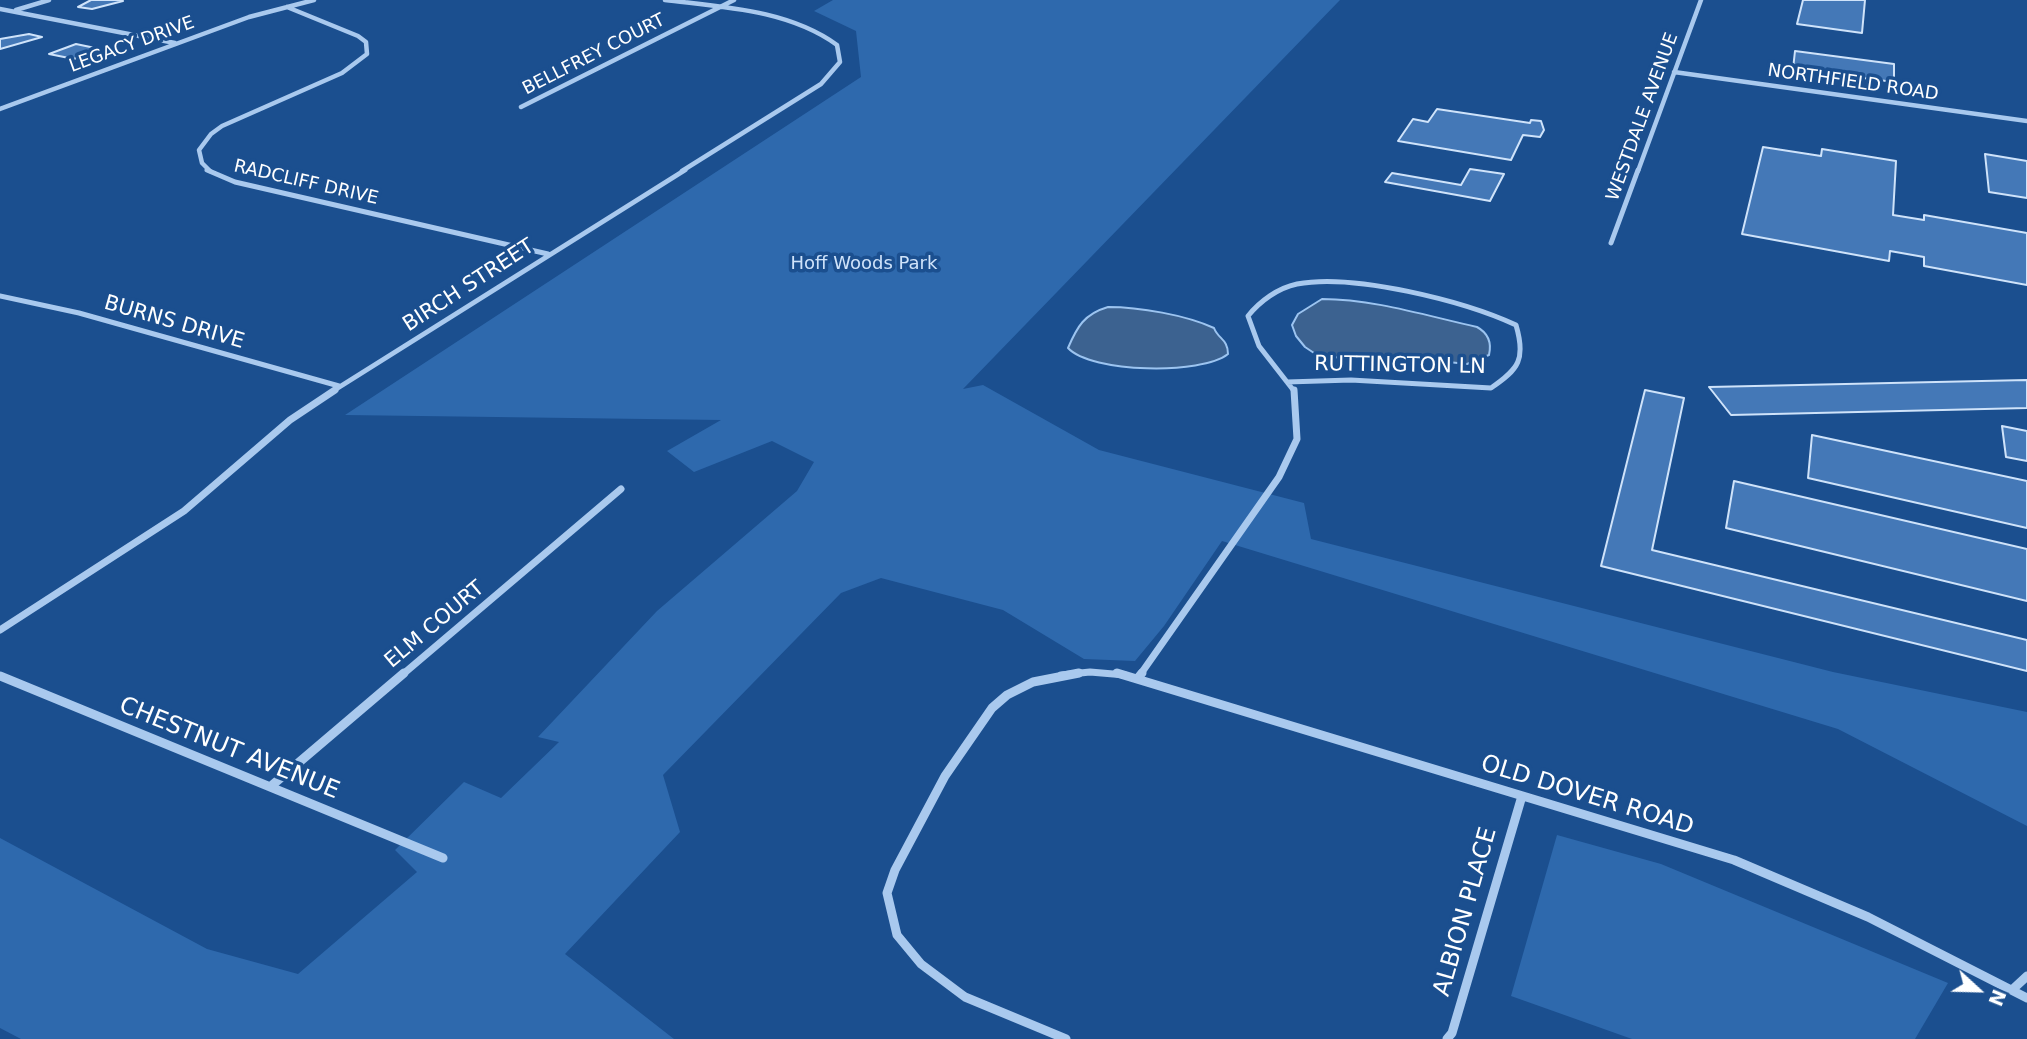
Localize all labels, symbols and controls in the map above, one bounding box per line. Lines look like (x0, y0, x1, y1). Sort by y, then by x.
street label: BELLFREY COURT (519, 10, 669, 100)
street label: LEGACY DRIVE (66, 12, 198, 78)
street label: WESTDALE AVENUE (1603, 30, 1683, 204)
street label: NORTHFIELD ROAD (1766, 60, 1940, 106)
street label: RADCLIFF DRIVE (232, 156, 380, 210)
street label: BIRCH STREET (399, 234, 539, 338)
park label: Hoff Woods Park (791, 253, 937, 275)
street label: BURNS DRIVE (101, 291, 247, 355)
street label: RUTTINGTON LN (1314, 352, 1486, 380)
street label: ELM COURT (380, 576, 490, 674)
street label: CHESTNUT AVENUE (115, 692, 343, 806)
street label: OLD DOVER ROAD (1477, 750, 1697, 842)
street label: ALBION PLACE (1428, 824, 1504, 1000)
north arrow (1943, 955, 2013, 1025)
text: N (1984, 986, 2011, 1009)

